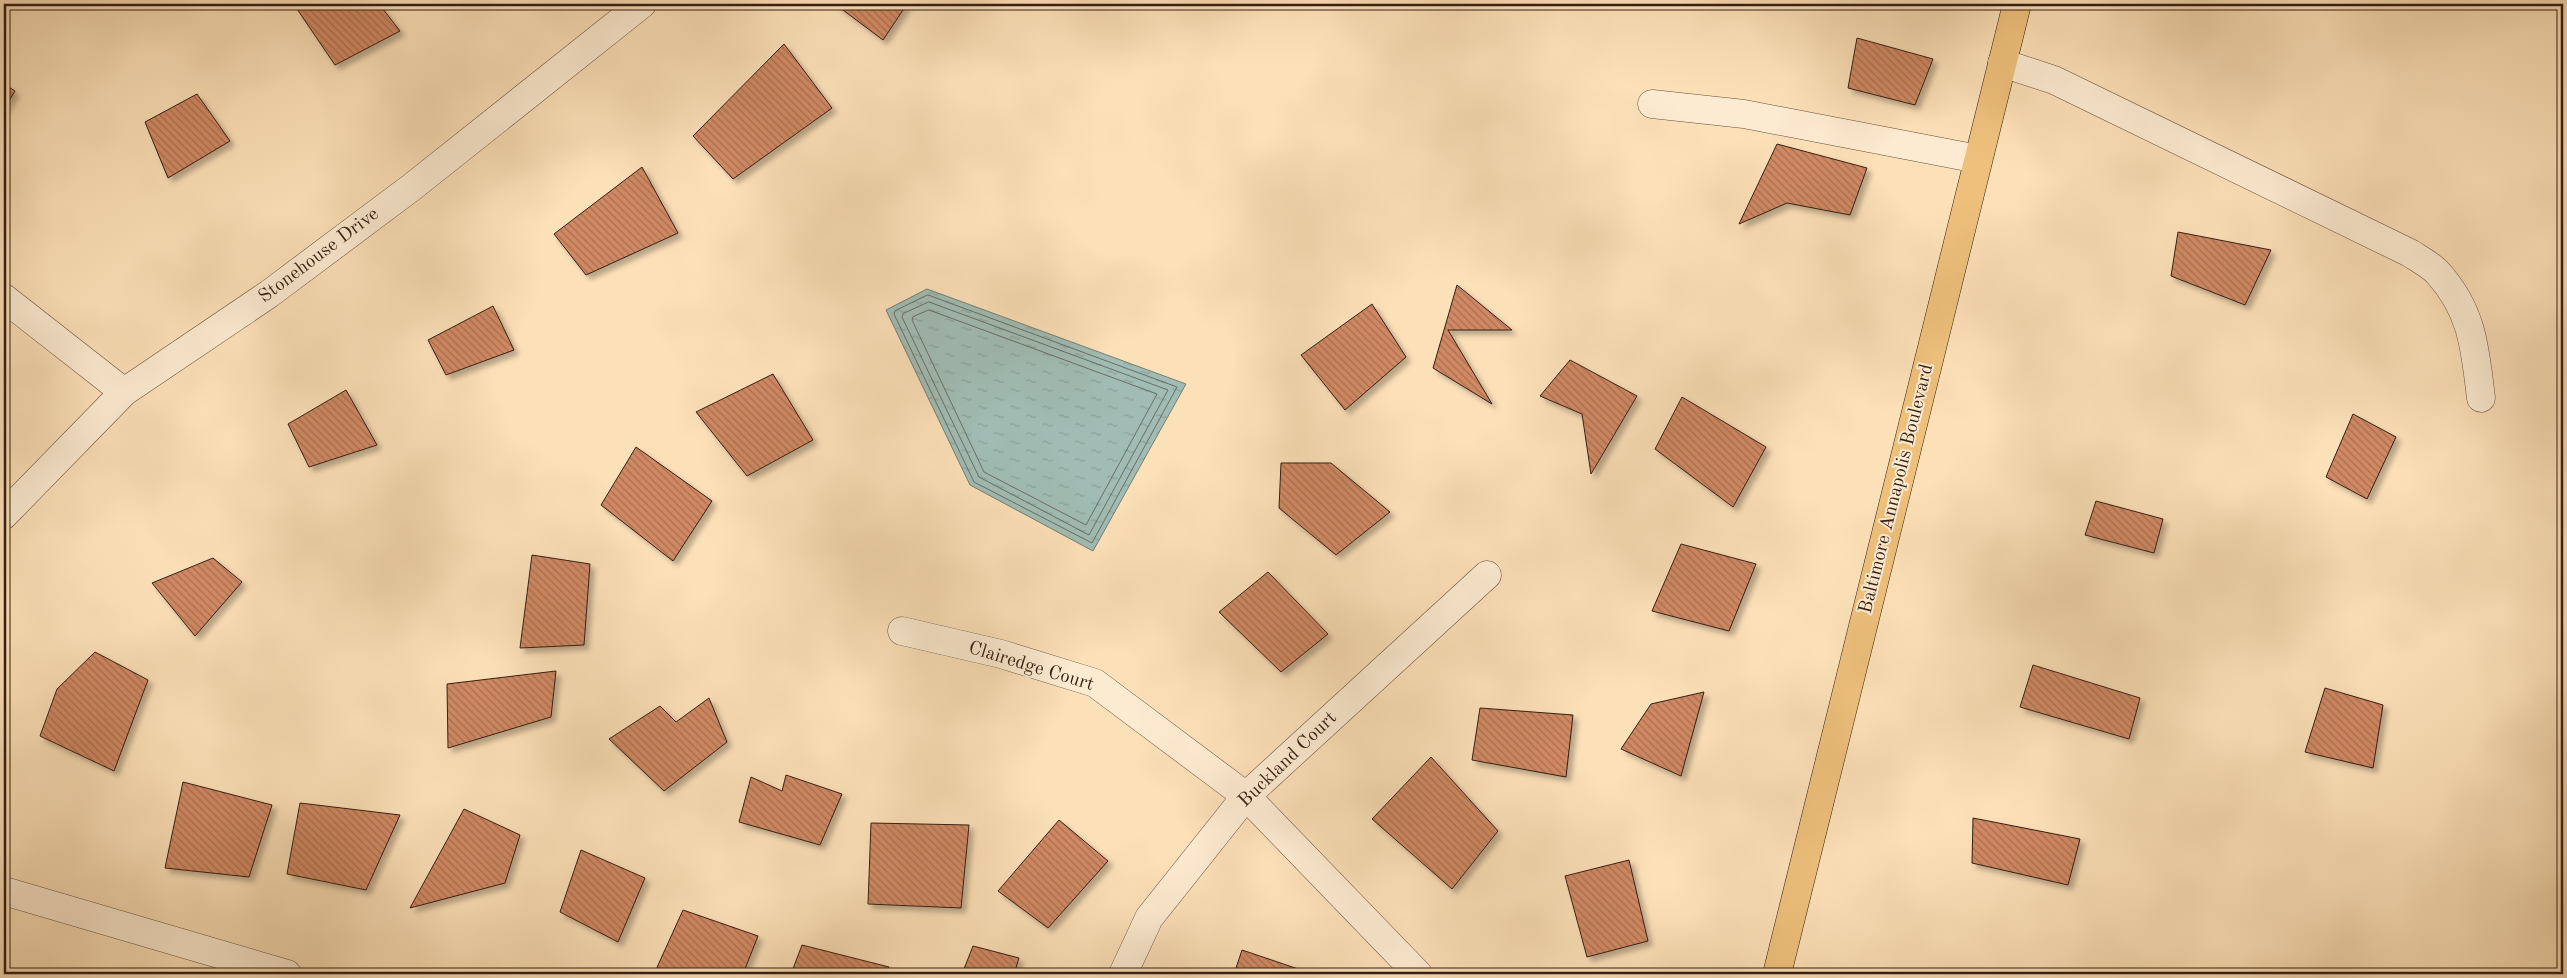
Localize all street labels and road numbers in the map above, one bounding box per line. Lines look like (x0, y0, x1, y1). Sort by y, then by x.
street label: Stonehouse Drive (255, 205, 383, 307)
street label: Baltimore Annapolis Boulevard (1857, 362, 1937, 616)
street label: Clairedge Court (966, 639, 1096, 695)
street label: Buckland Court (1235, 709, 1341, 811)

